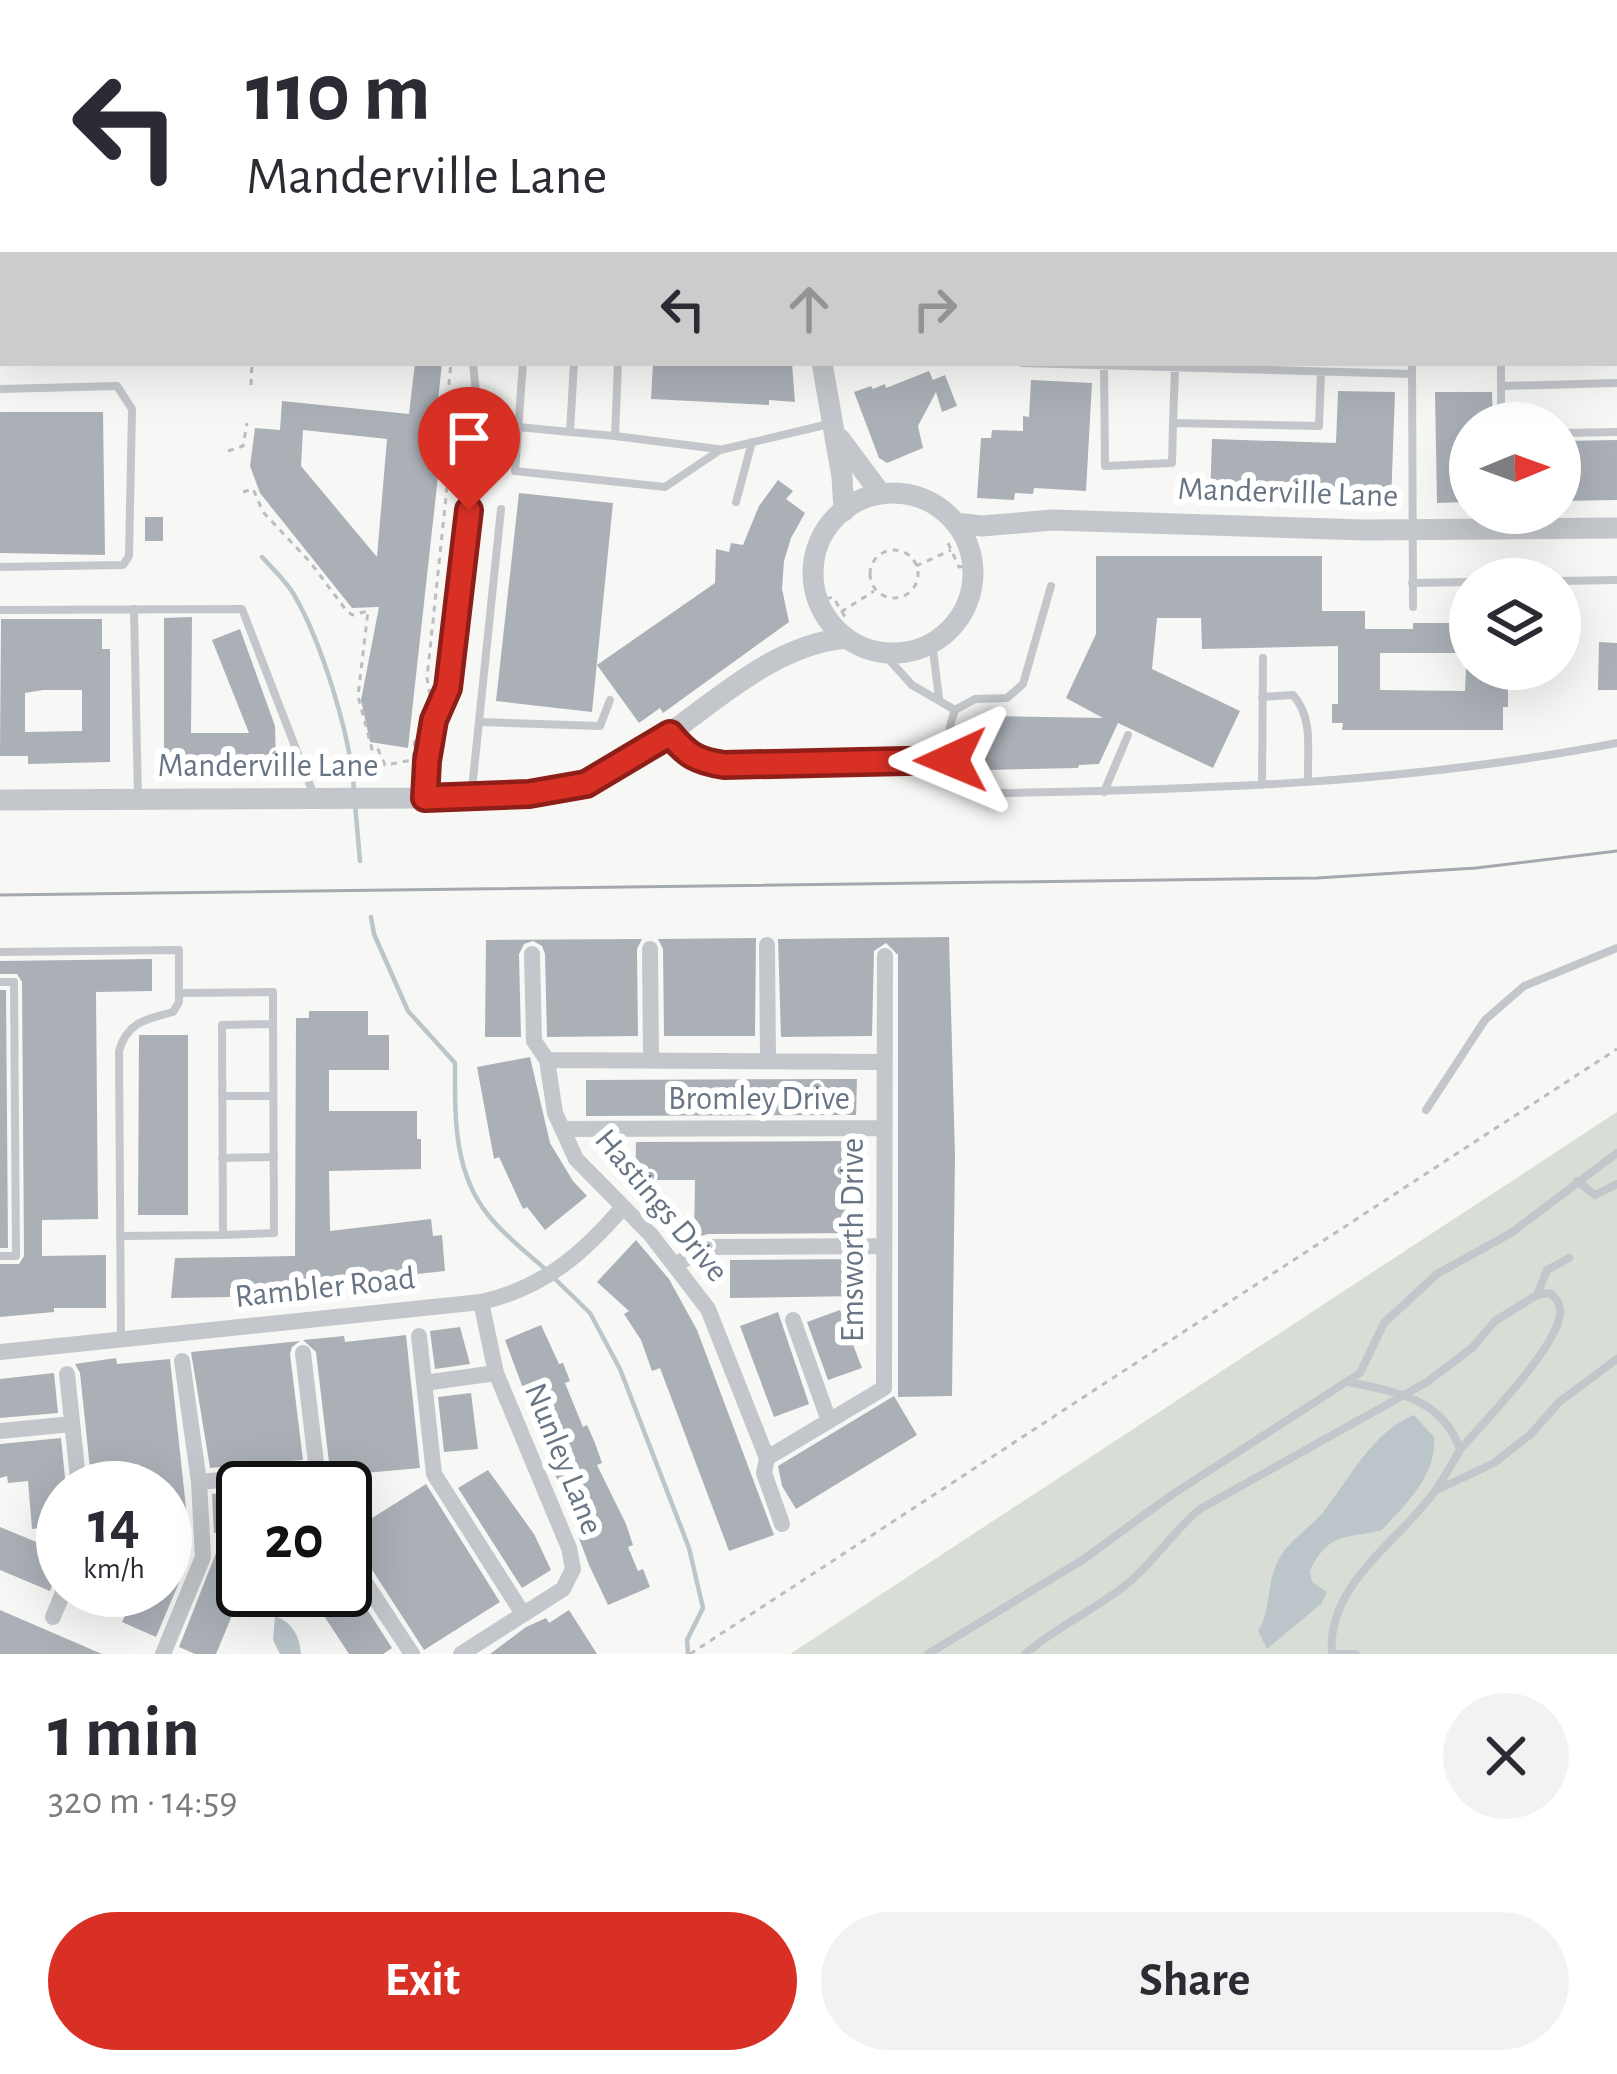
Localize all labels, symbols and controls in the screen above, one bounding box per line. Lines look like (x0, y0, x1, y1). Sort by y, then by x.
icon: left (48, 48, 204, 204)
text: 110 m (246, 52, 431, 136)
text: Manderville Lane (246, 150, 607, 204)
icon: left (650, 276, 716, 342)
icon: ahead (776, 276, 842, 342)
icon: right (902, 276, 968, 342)
pin (418, 387, 520, 510)
north arrow (1449, 402, 1581, 534)
map controls (1449, 402, 1581, 690)
icon: arrive (436, 405, 502, 471)
street label: Manderville Lane (1177, 473, 1399, 513)
button: layers (1449, 558, 1581, 690)
position arrow (888, 697, 1014, 823)
street label: Manderville Lane (158, 750, 378, 783)
street label: Bromley Drive (668, 1083, 850, 1116)
street label: Hastings Drive (588, 1124, 734, 1288)
street label: Emsworth Drive (837, 1138, 870, 1342)
street label: Rambler Road (233, 1262, 417, 1314)
street label: Nunley Lane (518, 1379, 608, 1539)
speed limit sign: 20 (216, 1461, 372, 1617)
text: 14 (88, 1494, 140, 1554)
text: km/h (83, 1554, 145, 1584)
button: close (1443, 1693, 1569, 1819)
text: 1 min (48, 1697, 200, 1769)
text: 320 m · 14:59 (48, 1782, 238, 1821)
button: Exit (48, 1912, 797, 2050)
button: Share (821, 1912, 1569, 2050)

